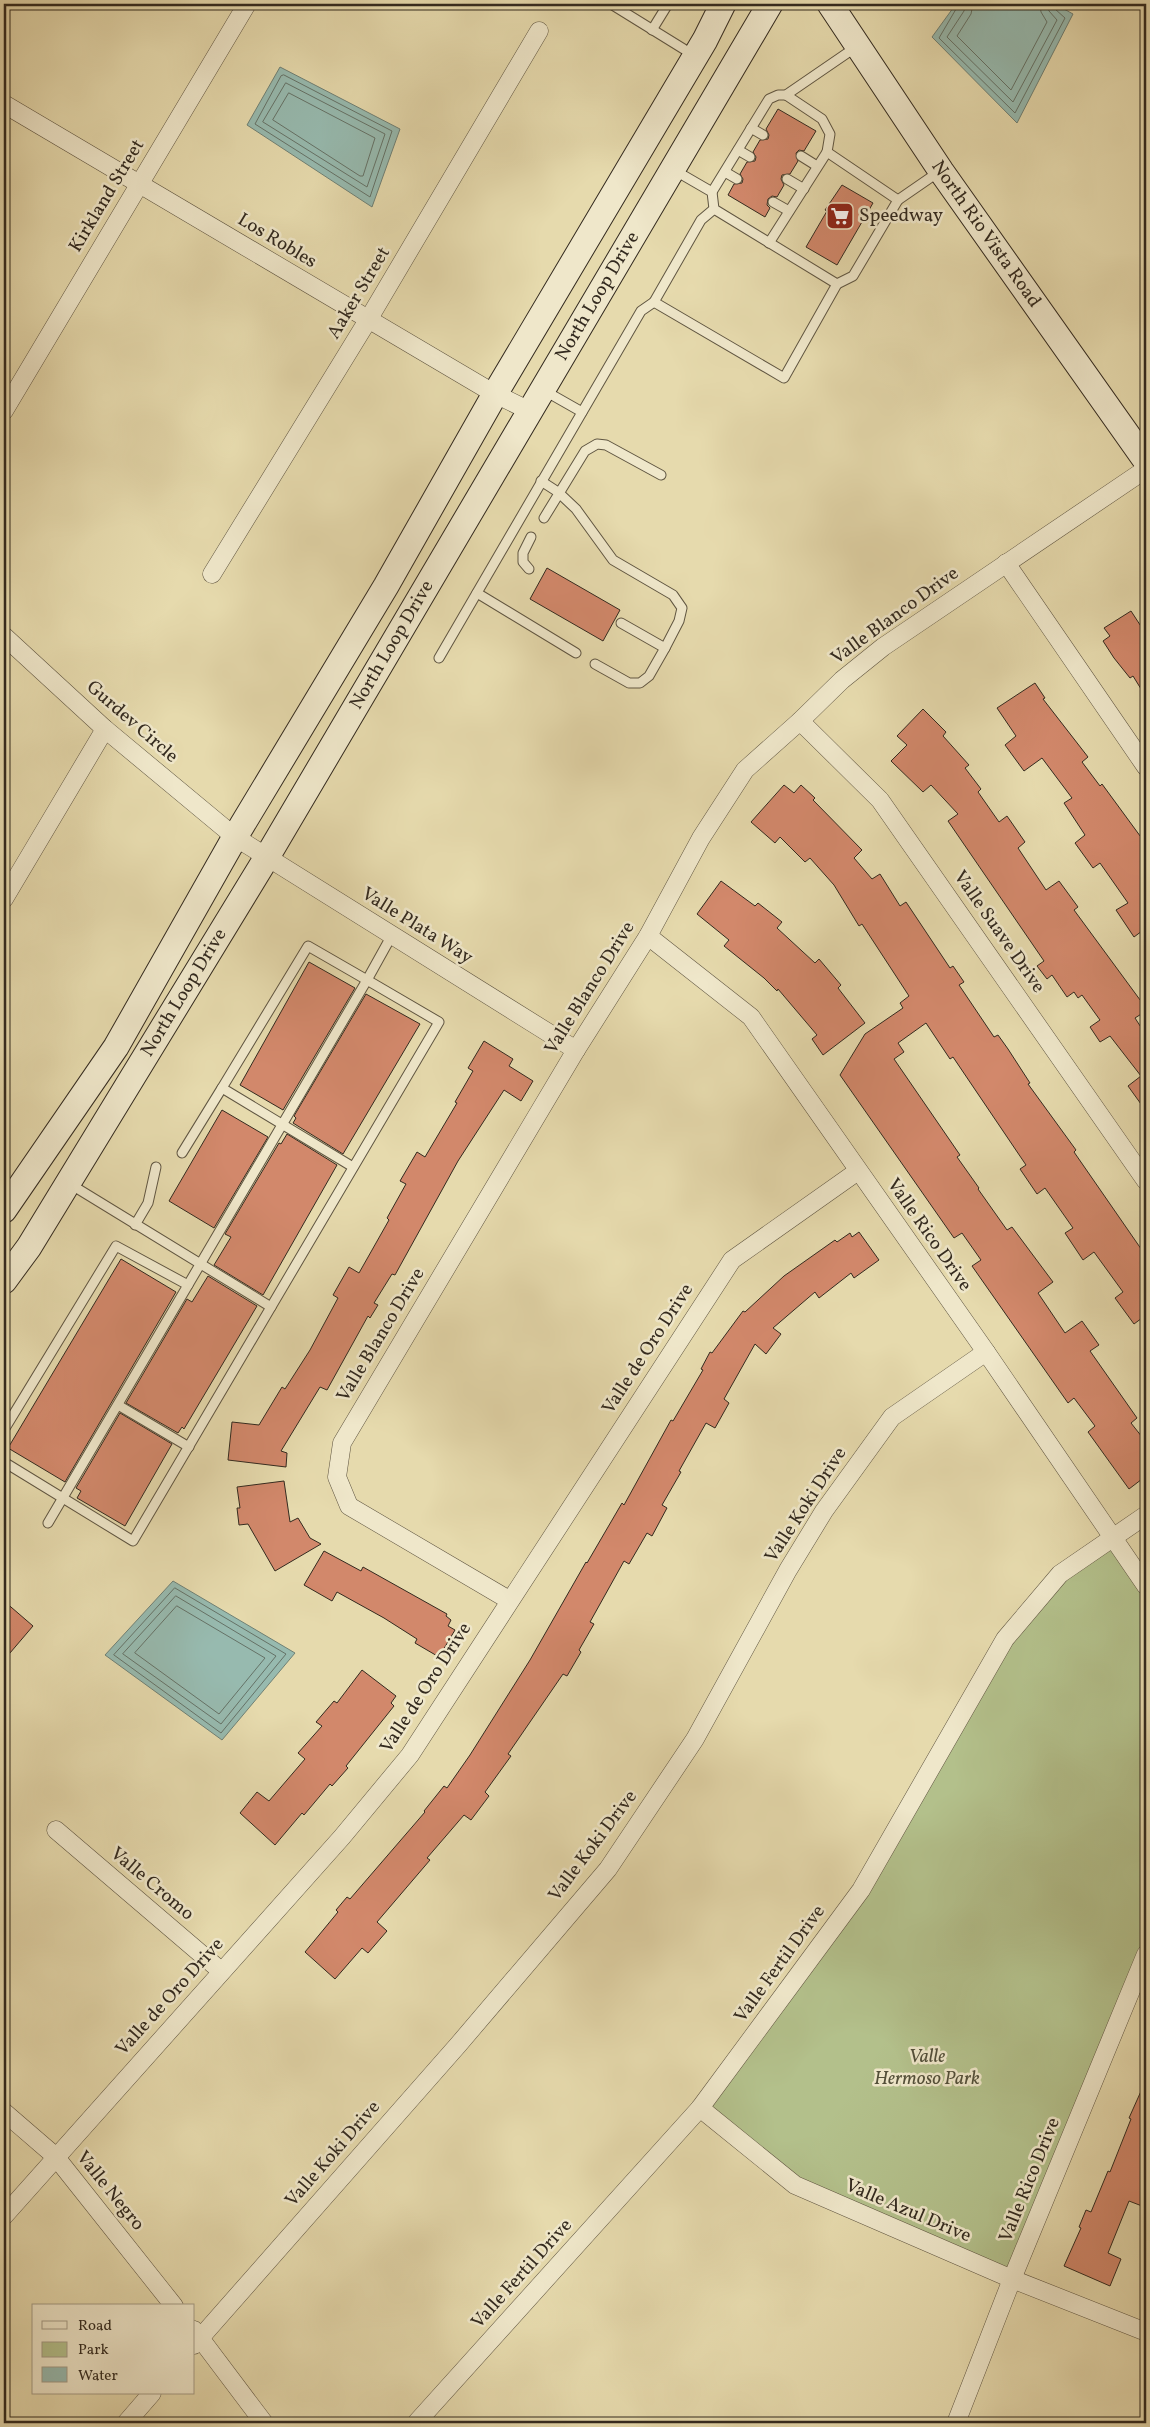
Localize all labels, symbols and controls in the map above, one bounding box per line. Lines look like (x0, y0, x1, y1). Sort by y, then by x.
street label: Kirkland Street (63, 134, 151, 257)
street label: North Rio Vista Road (925, 155, 1047, 313)
supermarket icon: Speedway (825, 201, 855, 231)
place label: Speedway (859, 203, 943, 229)
street label: Los Robles (232, 207, 322, 275)
street label: North Loop Drive (549, 227, 646, 366)
street label: Aaker Street (321, 242, 397, 344)
street label: Valle Blanco Drive (826, 561, 964, 671)
street label: North Loop Drive (344, 576, 440, 715)
street label: Gurdev Circle (80, 675, 184, 769)
street label: Valle Suave Drive (947, 866, 1051, 998)
street label: Valle Plata Way (356, 881, 478, 971)
street label: Valle Blanco Drive (539, 917, 641, 1059)
street label: North Loop Drive (135, 924, 233, 1062)
street label: Valle Rico Drive (880, 1173, 978, 1297)
street label: Valle Blanco Drive (331, 1263, 431, 1407)
street label: Valle de Oro Drive (596, 1279, 700, 1419)
street label: Valle Koki Drive (759, 1442, 853, 1568)
street label: Valle de Oro Drive (374, 1618, 478, 1758)
street label: Valle Koki Drive (543, 1785, 643, 1907)
street label: Valle Cromo (104, 1841, 200, 1927)
street label: Valle Fertil Drive (728, 1900, 832, 2028)
street label: Valle de Oro Drive (110, 1932, 230, 2062)
park label: Valle Hermoso Park (874, 2044, 980, 2092)
street label: Valle Koki Drive (279, 2095, 387, 2213)
street label: Valle Rico Drive (993, 2114, 1067, 2246)
street label: Valle Negro (70, 2146, 150, 2236)
street label: Valle Azul Drive (841, 2173, 975, 2249)
street label: Valle Fertil Drive (466, 2213, 578, 2335)
legend (32, 2304, 195, 2394)
text: Road (78, 2316, 112, 2337)
text: Park (78, 2340, 109, 2361)
text: Water (78, 2366, 118, 2387)

